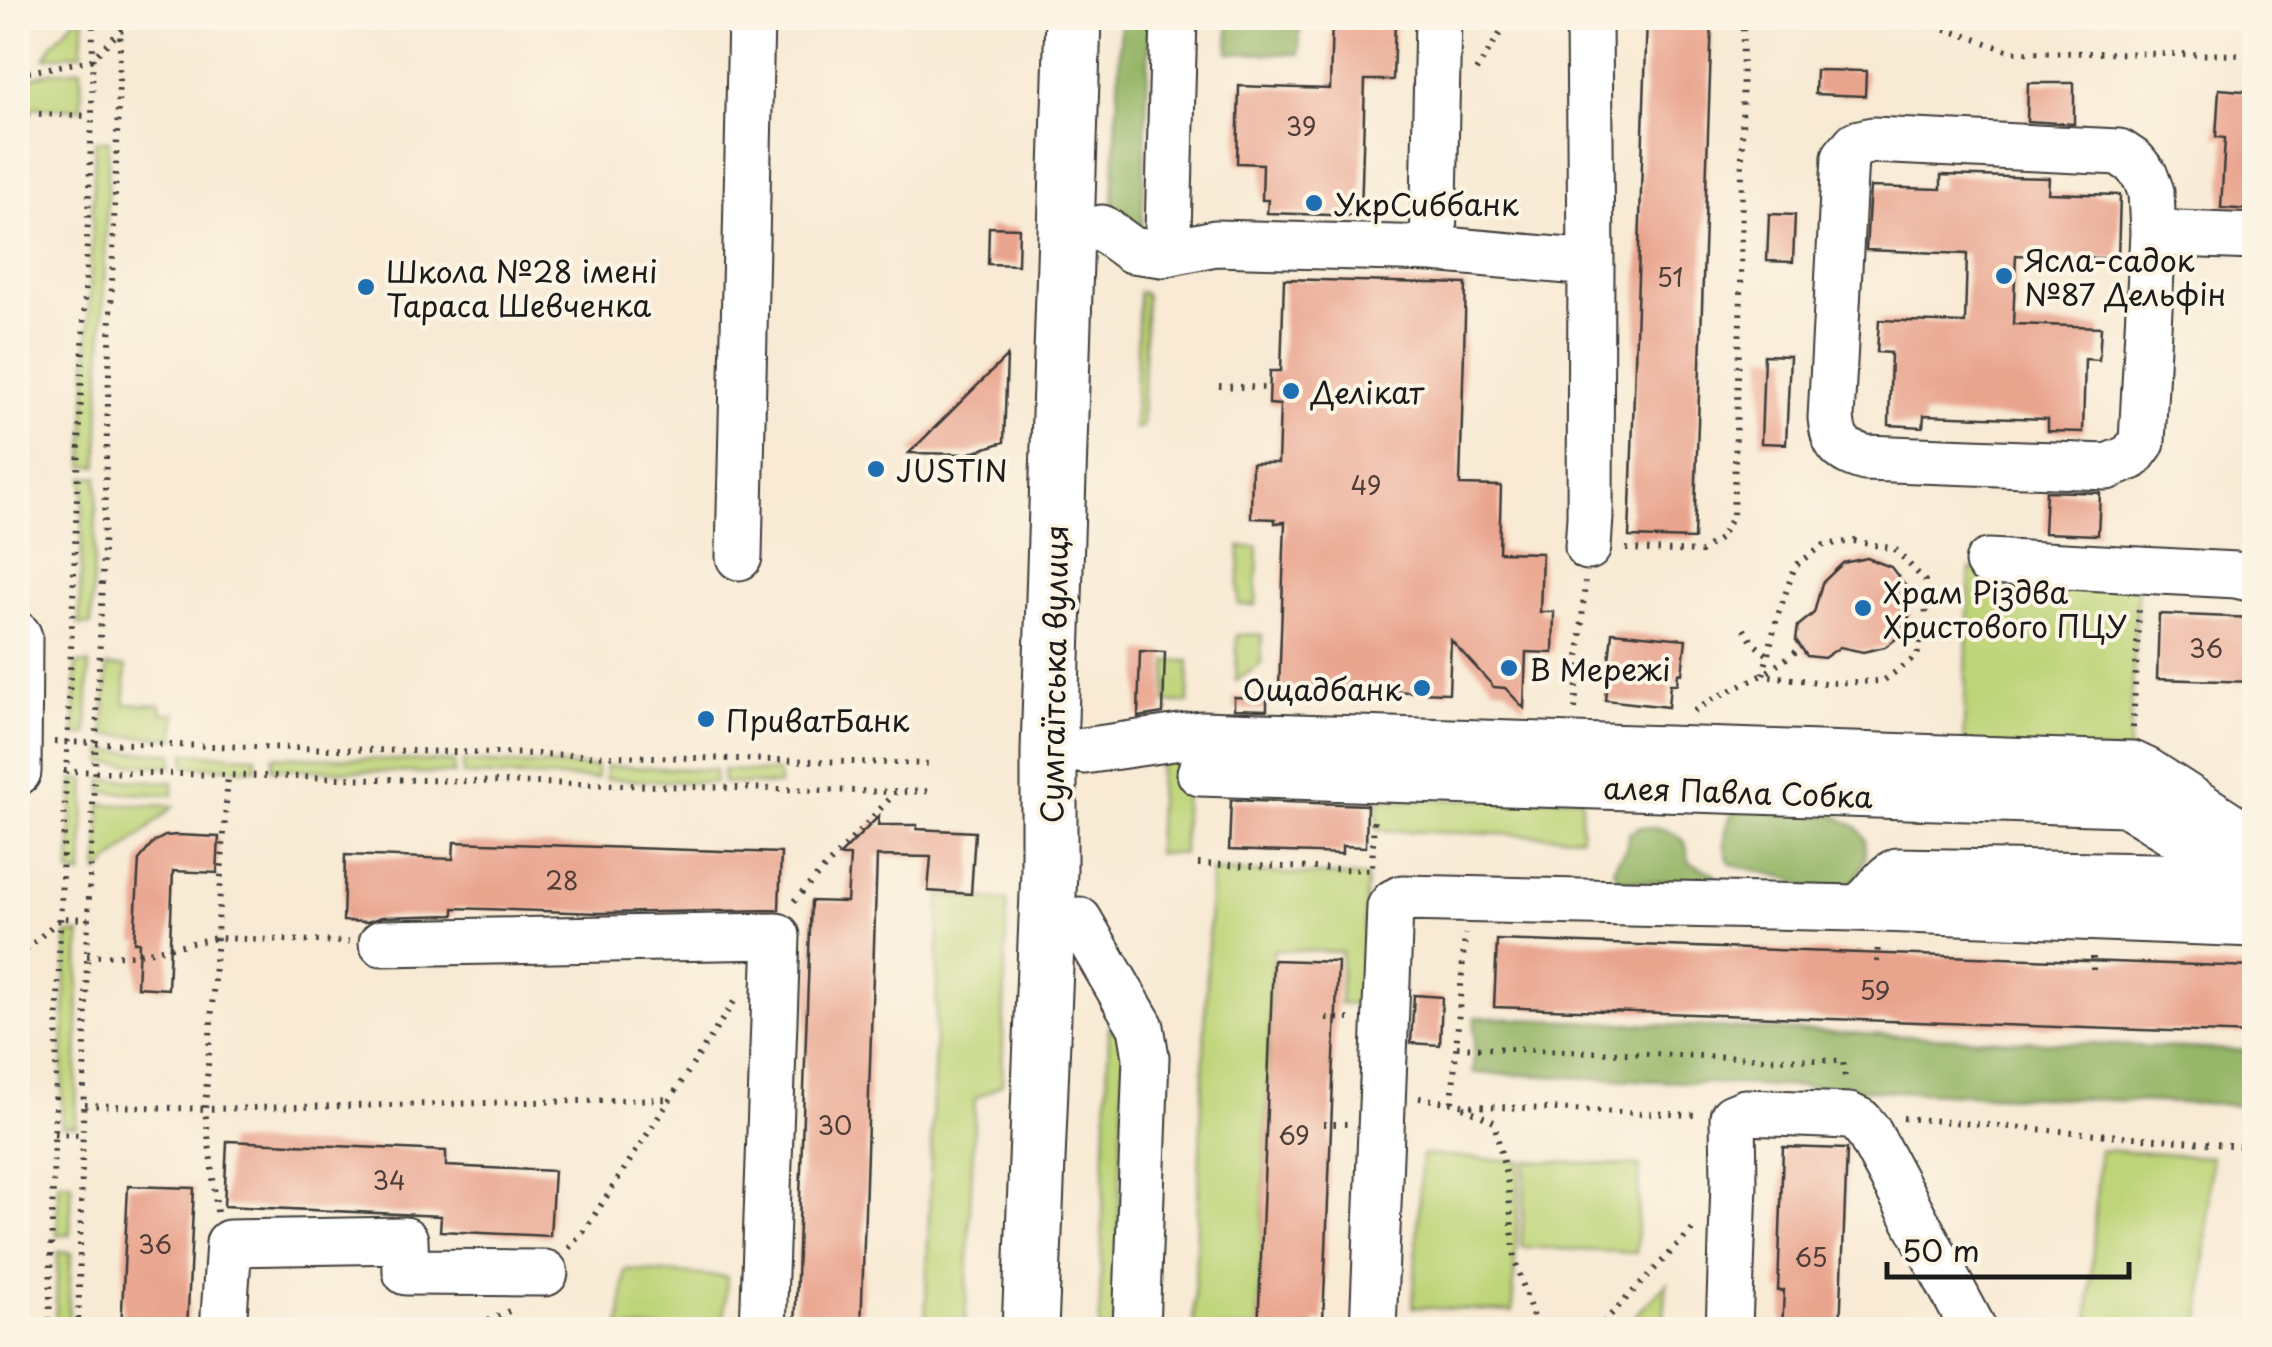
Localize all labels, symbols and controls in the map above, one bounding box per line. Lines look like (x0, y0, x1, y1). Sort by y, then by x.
house number: 39 (1286, 107, 1316, 145)
place label: УкрСиббанк (1334, 181, 1519, 226)
marker: УкрСиббанк (1303, 192, 1325, 214)
place label: Ясла-садок №87 Дельфін (2024, 237, 2226, 316)
place label: Школа №28 імені Тараса Шевченка (386, 248, 658, 327)
house number: 51 (1657, 258, 1683, 296)
marker: Ясла-садок №87 Дельфін (1993, 265, 2015, 287)
marker: Школа №28 імені Тараса Шевченка (355, 276, 377, 298)
place label: Делікат (1310, 369, 1425, 414)
marker: Делікат (1280, 380, 1302, 402)
place label: JUSTIN (896, 447, 1008, 492)
marker: JUSTIN (865, 458, 887, 480)
house number: 49 (1351, 466, 1381, 504)
street label: Сумгаїтська вулиця (1028, 524, 1078, 824)
place label: Храм Різдва Христового ПЦУ (1883, 569, 2127, 648)
marker: Храм Різдва Христового ПЦУ (1852, 597, 1874, 619)
house number: 36 (2189, 629, 2223, 667)
place label: В Мережі (1529, 646, 1671, 691)
marker: В Мережі (1498, 657, 1520, 679)
place label: Ощадбанк (1243, 666, 1402, 711)
marker: Ощадбанк (1411, 677, 1433, 699)
place label: ПриватБанк (726, 697, 910, 742)
marker: ПриватБанк (695, 708, 717, 730)
street label: алея Павла Собка (1602, 764, 1874, 818)
house number: 28 (545, 861, 579, 899)
house number: 59 (1859, 971, 1891, 1009)
house number: 30 (818, 1106, 852, 1144)
house number: 69 (1278, 1116, 1310, 1154)
house number: 34 (372, 1161, 406, 1199)
scale bar (1887, 1217, 2130, 1279)
house number: 36 (138, 1225, 172, 1263)
text: 50 m (1902, 1227, 1980, 1272)
house number: 65 (1794, 1238, 1828, 1276)

